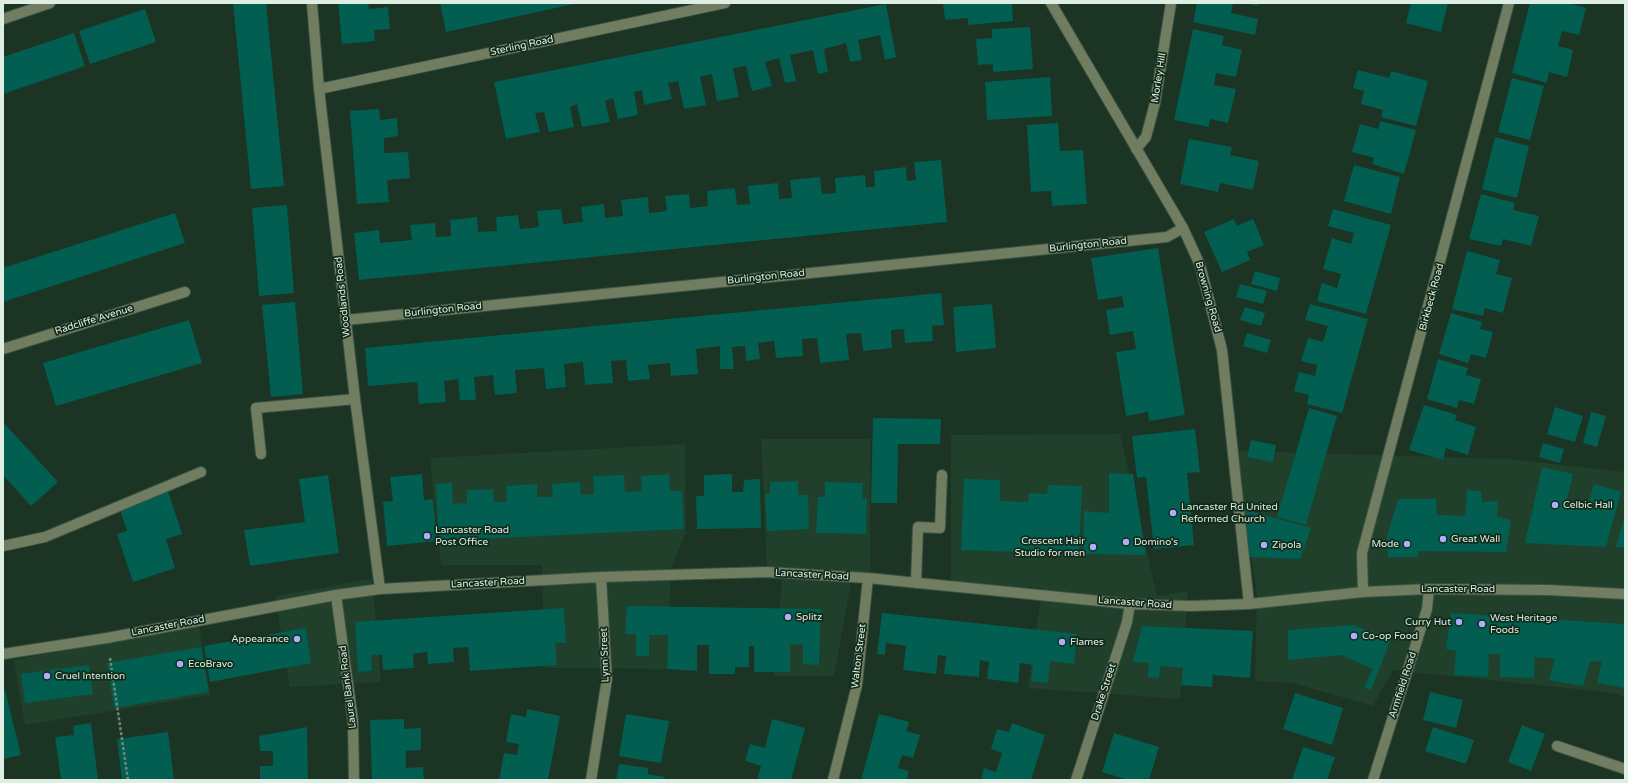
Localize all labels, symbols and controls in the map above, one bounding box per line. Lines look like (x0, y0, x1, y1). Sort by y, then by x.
street label: Sterling Road (489, 33, 555, 59)
street label: Morley Hill (1149, 52, 1169, 104)
street label: Burlington Road (1049, 235, 1127, 255)
street label: Woodlands Road (333, 256, 353, 338)
street label: Browning Road (1192, 260, 1224, 334)
street label: Birkbeck Road (1417, 262, 1447, 332)
street label: Burlington Road (727, 267, 805, 287)
street label: Burlington Road (404, 300, 482, 320)
street label: Radcliffe Avenue (54, 302, 134, 338)
place label: Celbic Hall (1563, 499, 1613, 511)
marker: Celbic Hall (1550, 500, 1560, 510)
place label: Lancaster Rd United Reformed Church (1181, 501, 1278, 524)
marker: Lancaster Rd United Reformed Church (1168, 508, 1178, 518)
place label: Lancaster Road Post Office (435, 524, 509, 548)
marker: Lancaster Road Post Office (422, 531, 432, 541)
place label: Great Wall (1451, 533, 1500, 545)
marker: Great Wall (1438, 534, 1448, 544)
place label: Crescent Hair Studio for men (1015, 535, 1085, 558)
place label: Domino's (1134, 536, 1178, 548)
marker: Domino's (1121, 537, 1131, 547)
place label: Mode (1371, 538, 1399, 550)
place label: Zipola (1272, 539, 1301, 551)
marker: Mode (1402, 539, 1412, 549)
marker: Zipola (1259, 540, 1269, 550)
marker: Crescent Hair Studio for men (1088, 542, 1098, 552)
street label: Lancaster Road (775, 567, 849, 583)
street label: Lancaster Road (451, 575, 525, 591)
street label: Lancaster Road (1421, 583, 1495, 595)
street label: Lancaster Road (1098, 594, 1172, 612)
place label: Splitz (796, 611, 822, 623)
marker: Splitz (783, 612, 793, 622)
place label: West Heritage Foods (1490, 612, 1557, 636)
street label: Lancaster Road (130, 613, 206, 639)
place label: Curry Hut (1405, 616, 1451, 628)
marker: Curry Hut (1454, 617, 1464, 627)
marker: West Heritage Foods (1477, 619, 1487, 629)
street label: Walton Street (849, 623, 869, 689)
street label: Lynn Street (598, 628, 612, 682)
place label: Co-op Food (1362, 630, 1418, 642)
marker: Co-op Food (1349, 631, 1359, 641)
place label: Appearance (231, 633, 289, 645)
marker: Appearance (292, 634, 302, 644)
place label: Flames (1070, 636, 1104, 648)
marker: Flames (1057, 637, 1067, 647)
street label: Laurel Bank Road (337, 645, 359, 729)
street label: Armfield Road (1387, 650, 1419, 720)
place label: EcoBravo (188, 658, 233, 670)
marker: EcoBravo (175, 659, 185, 669)
street label: Drake Street (1089, 662, 1119, 722)
place label: Cruel Intention (55, 670, 125, 682)
marker: Cruel Intention (42, 671, 52, 681)

